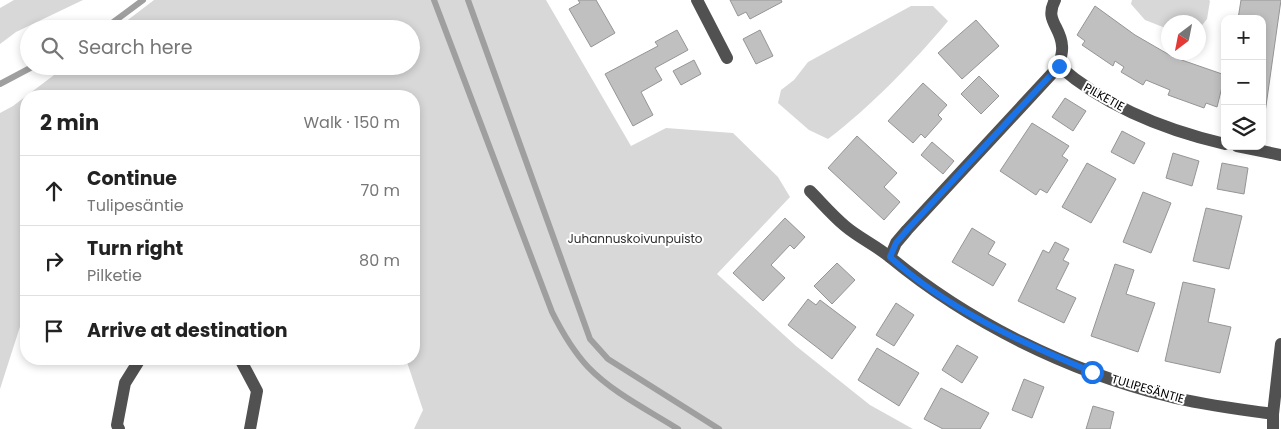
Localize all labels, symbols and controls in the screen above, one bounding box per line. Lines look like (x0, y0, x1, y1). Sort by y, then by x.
north arrow (1161, 15, 1206, 60)
map controls (1221, 15, 1266, 150)
button: + (1221, 15, 1266, 60)
search box (20, 20, 420, 75)
icon: search (38, 34, 66, 62)
text: Search here (78, 34, 192, 61)
route end (1048, 55, 1071, 78)
button: − (1221, 60, 1266, 105)
street label: PILKETIE (1081, 78, 1128, 115)
button: layers (1221, 105, 1266, 150)
text: 2 min (40, 108, 99, 137)
text: Walk · 150 m (303, 111, 400, 134)
text: Continue (87, 165, 177, 192)
icon: ahead (40, 177, 68, 205)
text: 70 m (360, 179, 400, 202)
text: Tulipesäntie (87, 194, 184, 217)
park label: Juhannuskoivunpuisto (567, 230, 703, 247)
text: Turn right (87, 235, 183, 262)
icon: right (40, 247, 68, 275)
text: 80 m (359, 249, 400, 272)
text: Pilketie (87, 264, 142, 287)
icon: arrive (40, 317, 68, 345)
text: Arrive at destination (87, 317, 288, 344)
route start (1081, 361, 1104, 384)
street label: TULIPESÄNTIE (1110, 370, 1187, 407)

